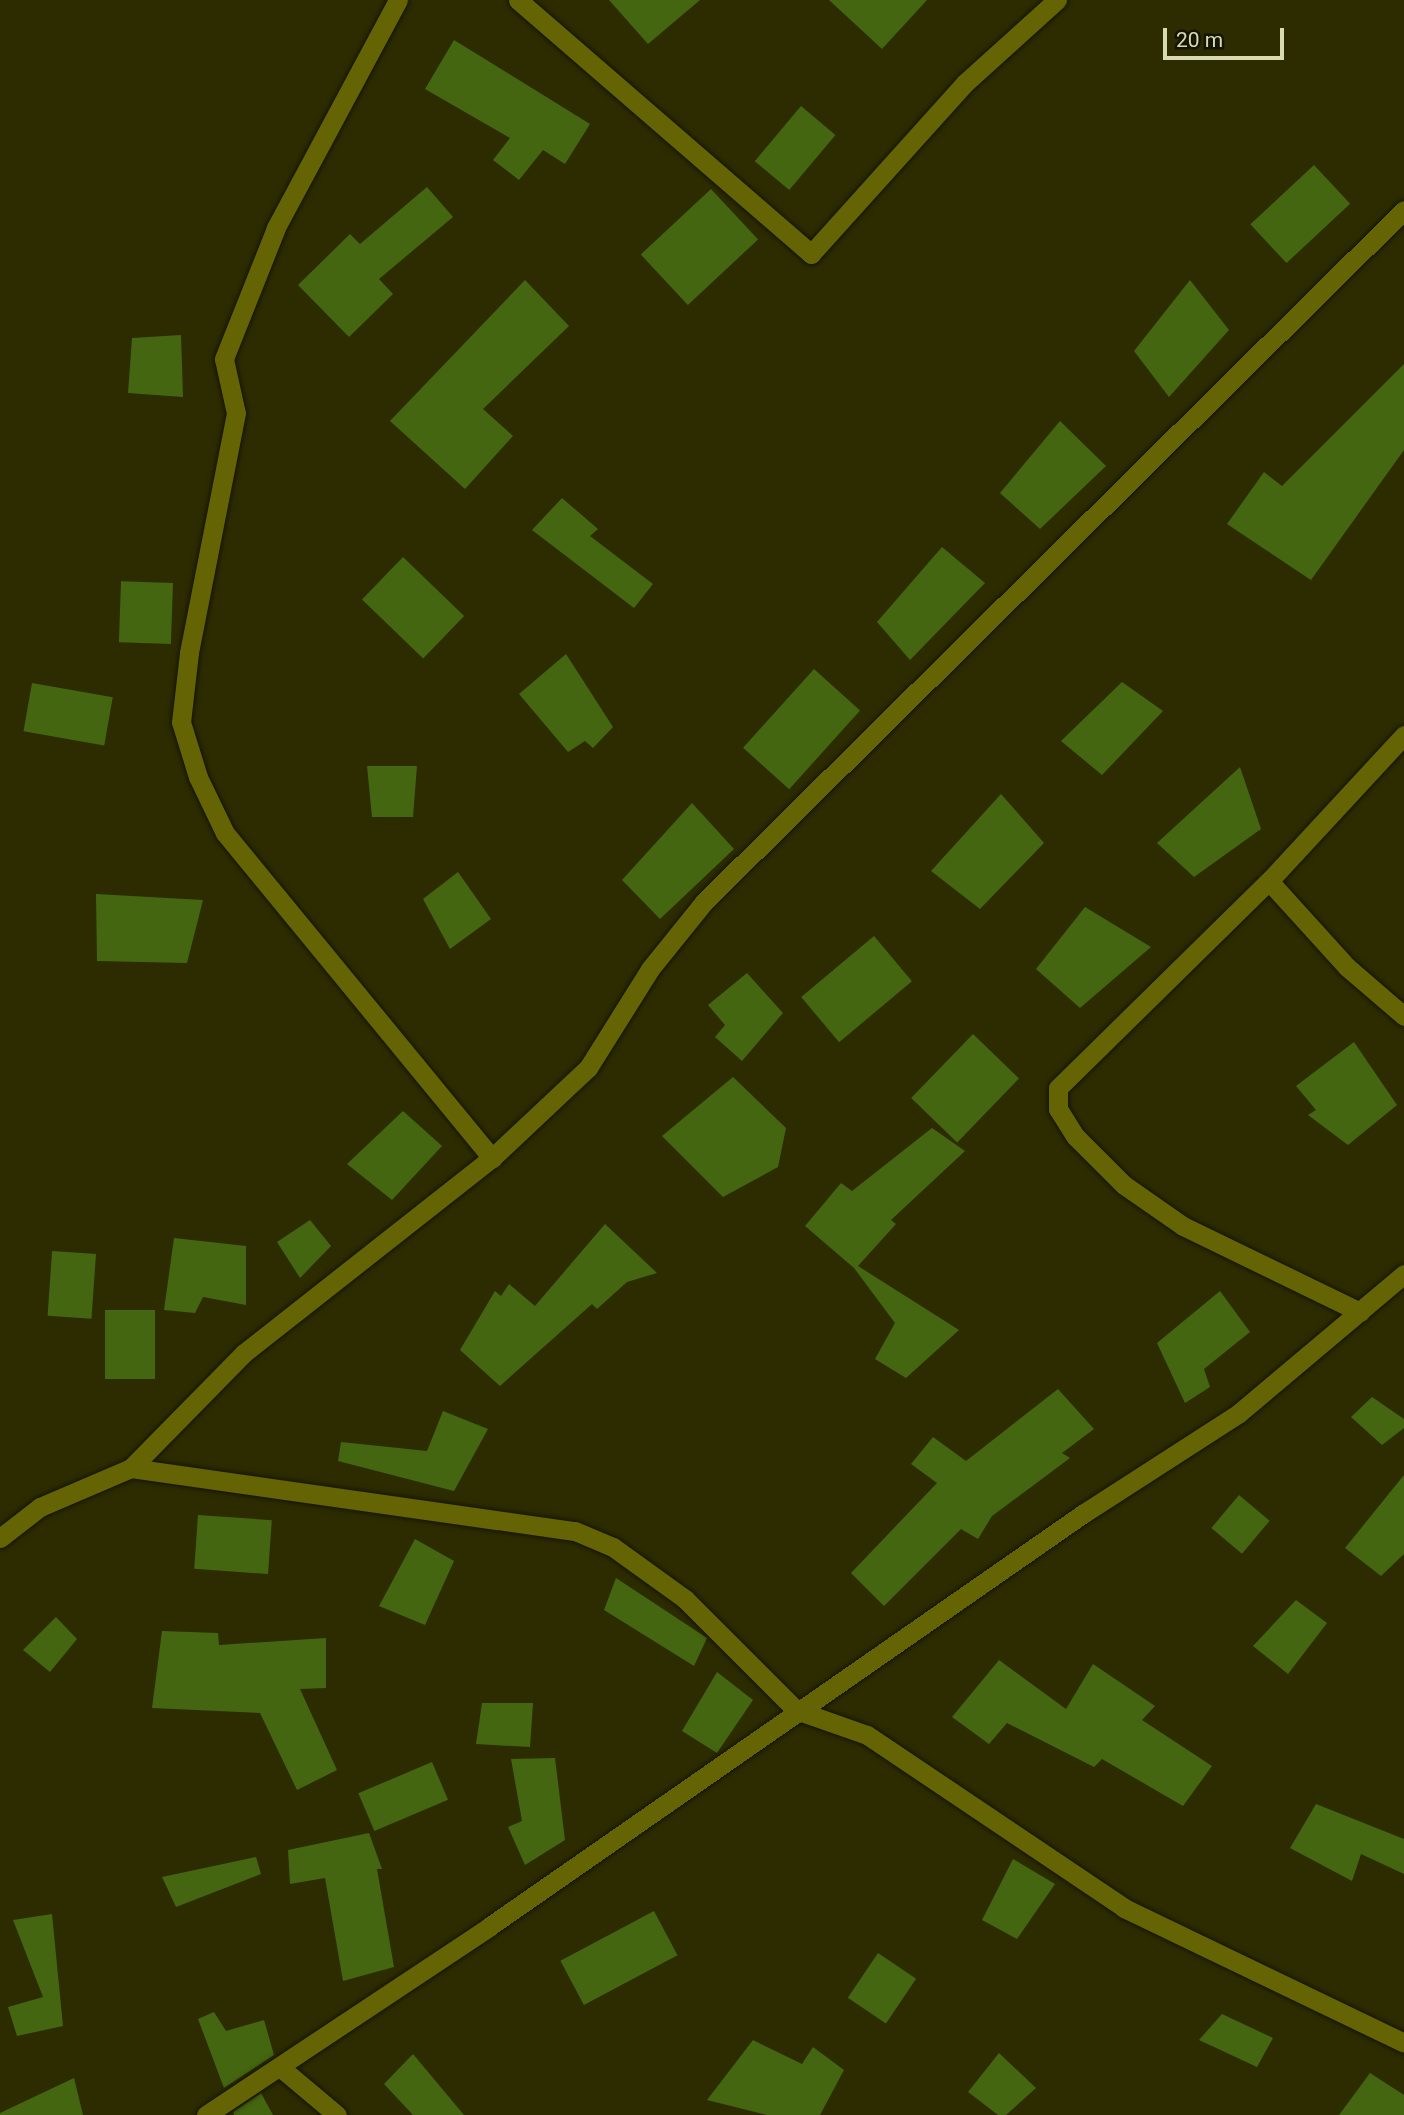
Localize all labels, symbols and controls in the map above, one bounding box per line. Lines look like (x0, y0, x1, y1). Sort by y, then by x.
scale bar (1166, 14, 1287, 58)
text: 20 m (1176, 28, 1223, 52)

